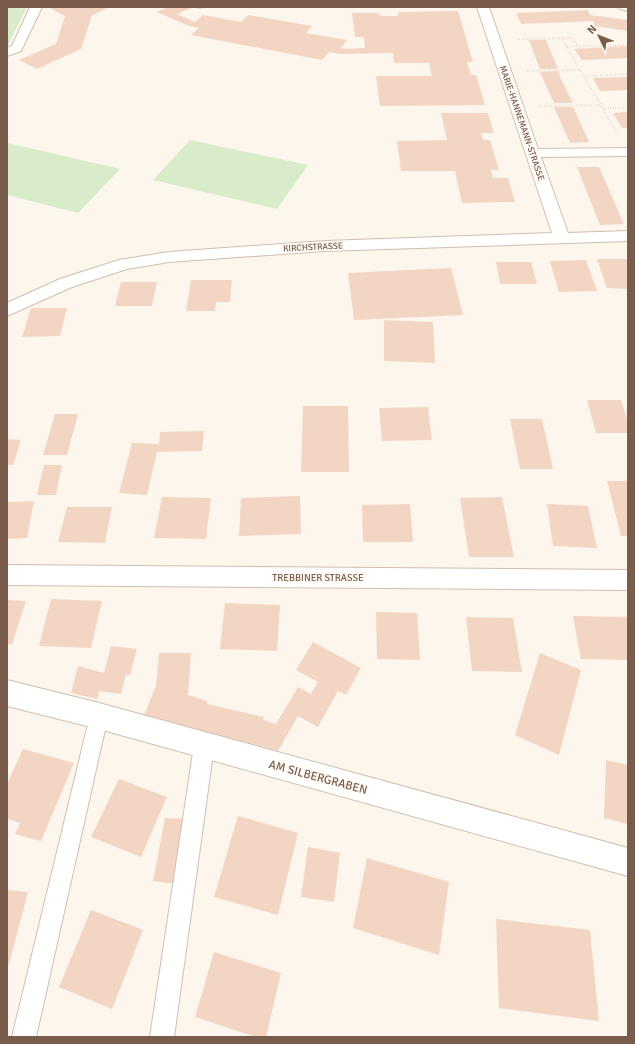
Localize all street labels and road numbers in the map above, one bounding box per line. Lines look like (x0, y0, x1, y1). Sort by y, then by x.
street label: MARIE-HANNEMANN-STRASSE (497, 64, 546, 182)
street label: KIRCHSTRASSE (283, 240, 343, 255)
street label: TREBBINER STRASSE (272, 572, 364, 584)
street label: AM SILBERGRABEN (267, 757, 369, 798)

